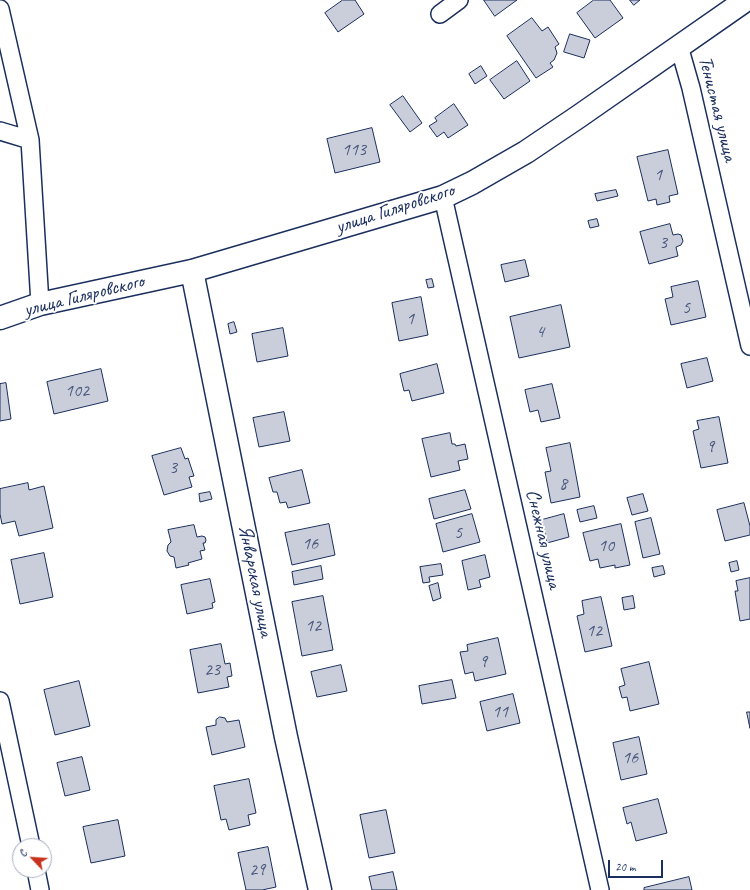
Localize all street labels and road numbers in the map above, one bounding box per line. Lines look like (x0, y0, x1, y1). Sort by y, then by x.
street label: Тенистая улица (692, 54, 742, 164)
street label: улица Гиляровского (333, 179, 457, 239)
street label: улица Гиляровского (21, 269, 147, 323)
street label: Снежная улица (520, 487, 566, 591)
street label: Январская улица (232, 523, 278, 639)

